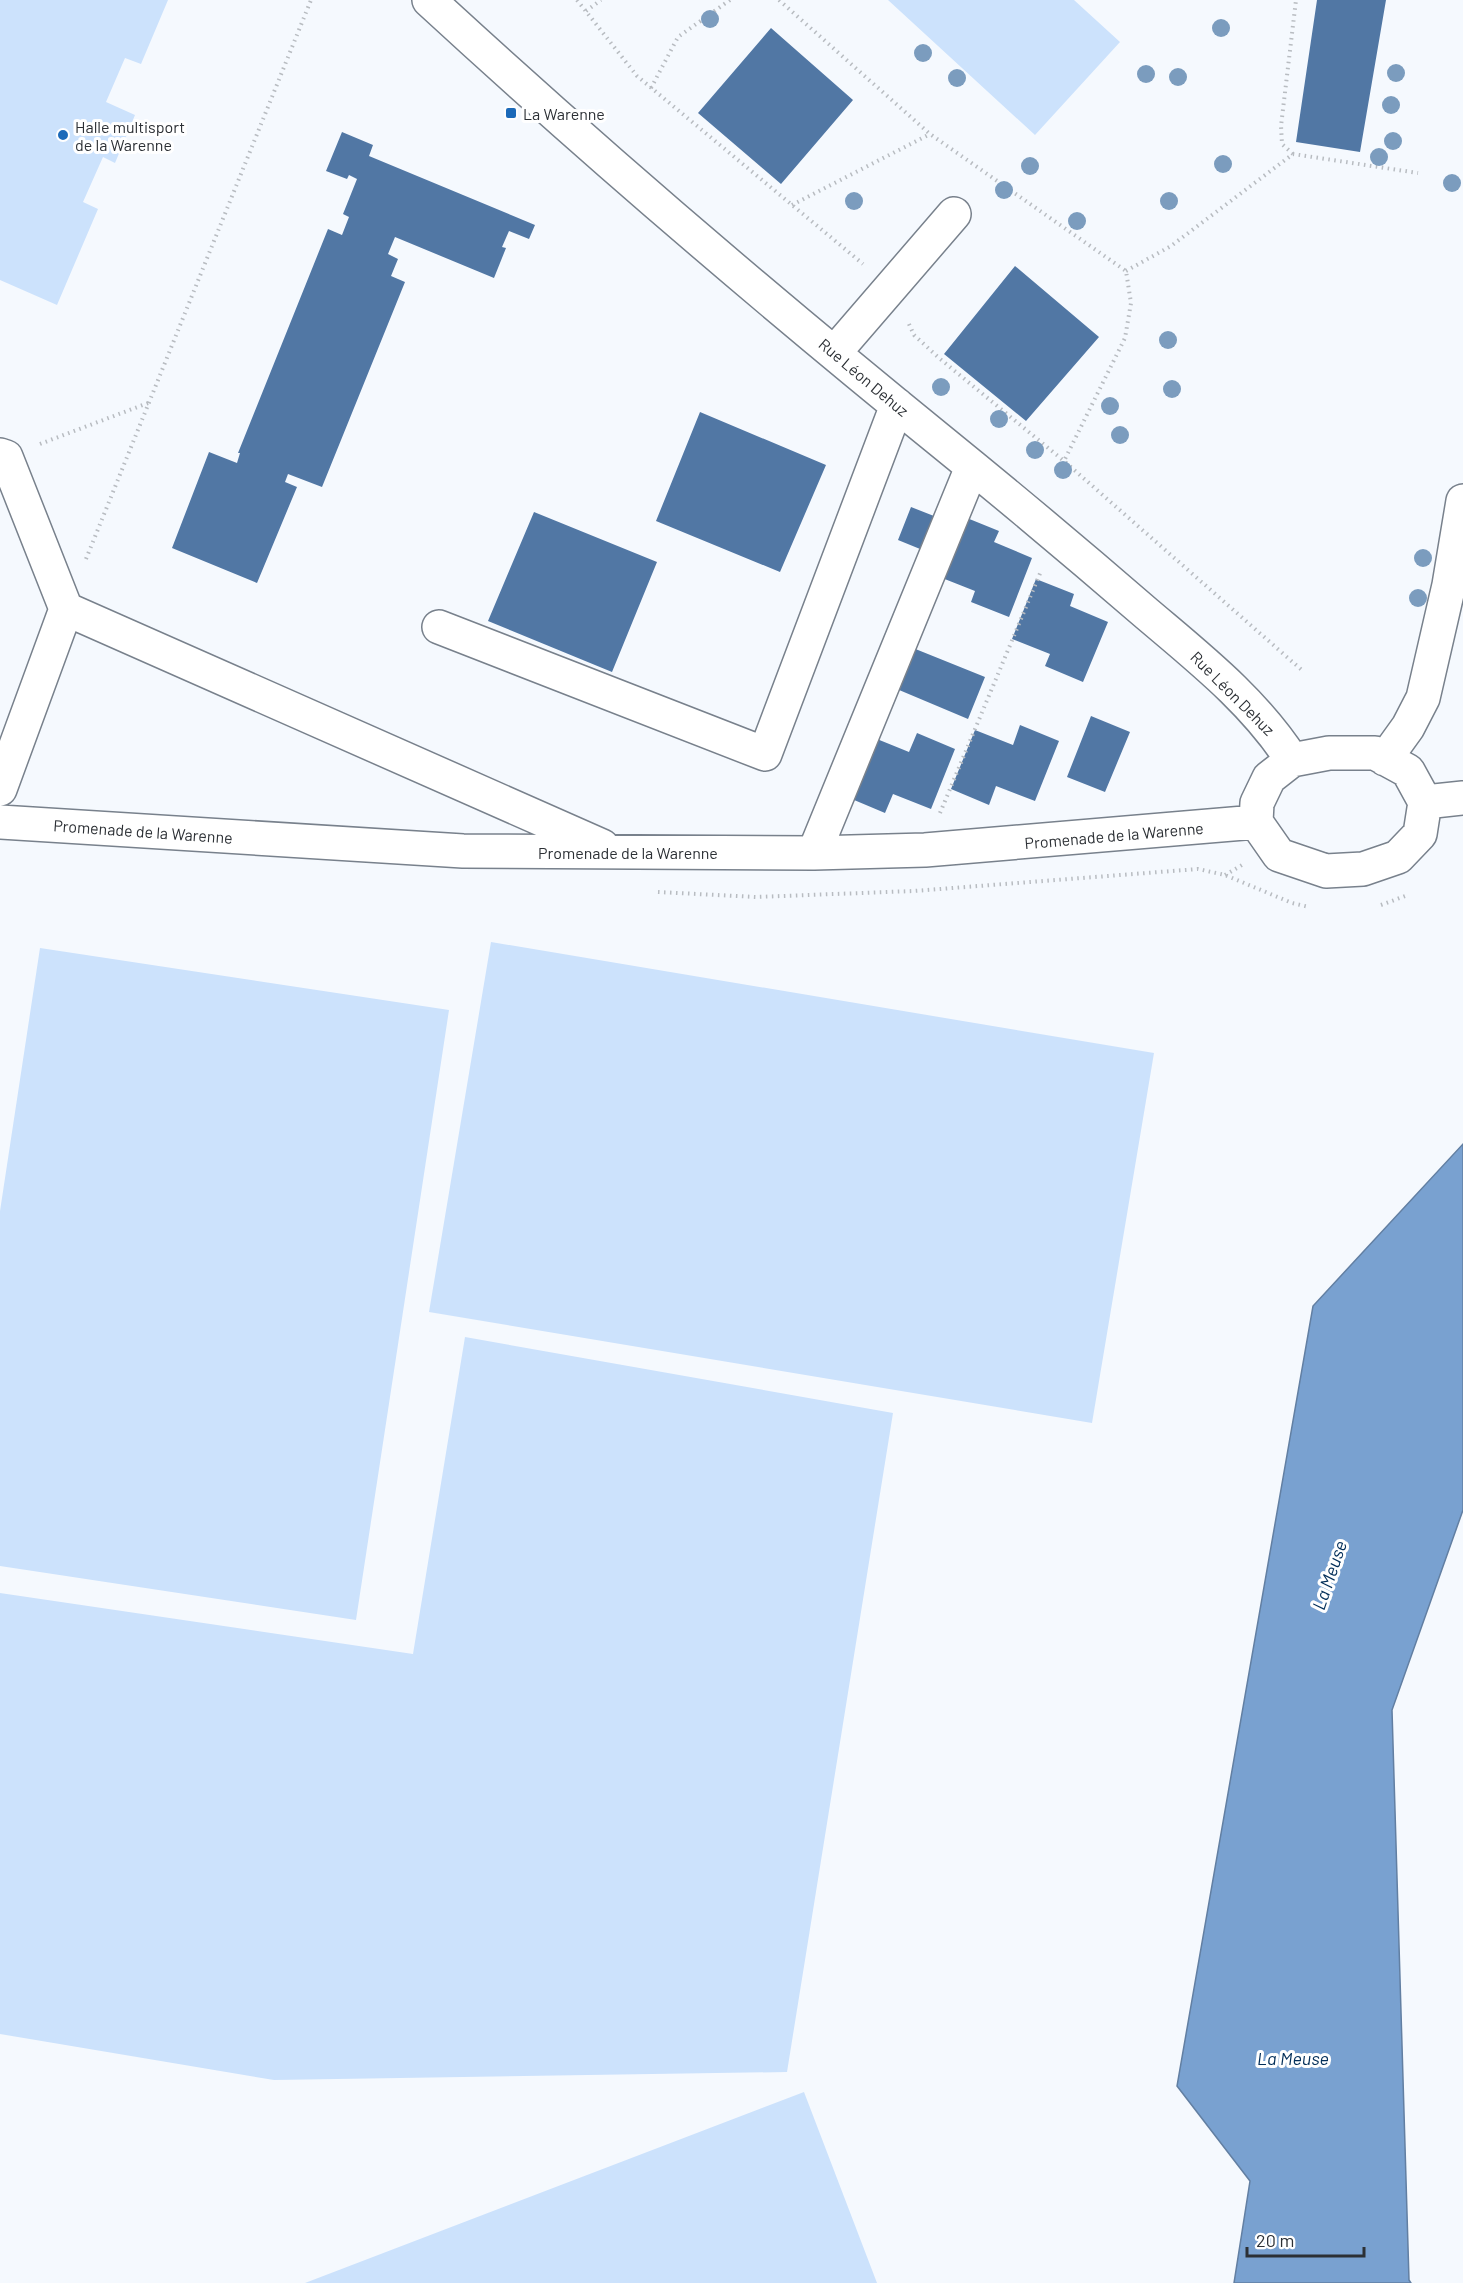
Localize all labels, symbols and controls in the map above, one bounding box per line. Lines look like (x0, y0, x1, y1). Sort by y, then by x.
place label: La Warenne (523, 104, 605, 123)
marker: La Warenne (504, 106, 518, 120)
place label: Halle multisport de la Warenne (75, 117, 185, 154)
marker: Halle multisport de la Warenne (56, 128, 70, 142)
street label: Rue Léon Dehuz (815, 334, 913, 420)
street label: Rue Léon Dehuz (1187, 647, 1279, 739)
street label: Promenade de la Warenne (53, 815, 233, 847)
street label: Promenade de la Warenne (1024, 818, 1204, 852)
street label: Promenade de la Warenne (538, 843, 718, 862)
water label: La Meuse (1307, 1537, 1351, 1613)
water label: La Meuse (1257, 2047, 1329, 2069)
scale bar (1247, 2220, 1364, 2258)
text: 20 m (1256, 2229, 1294, 2251)

